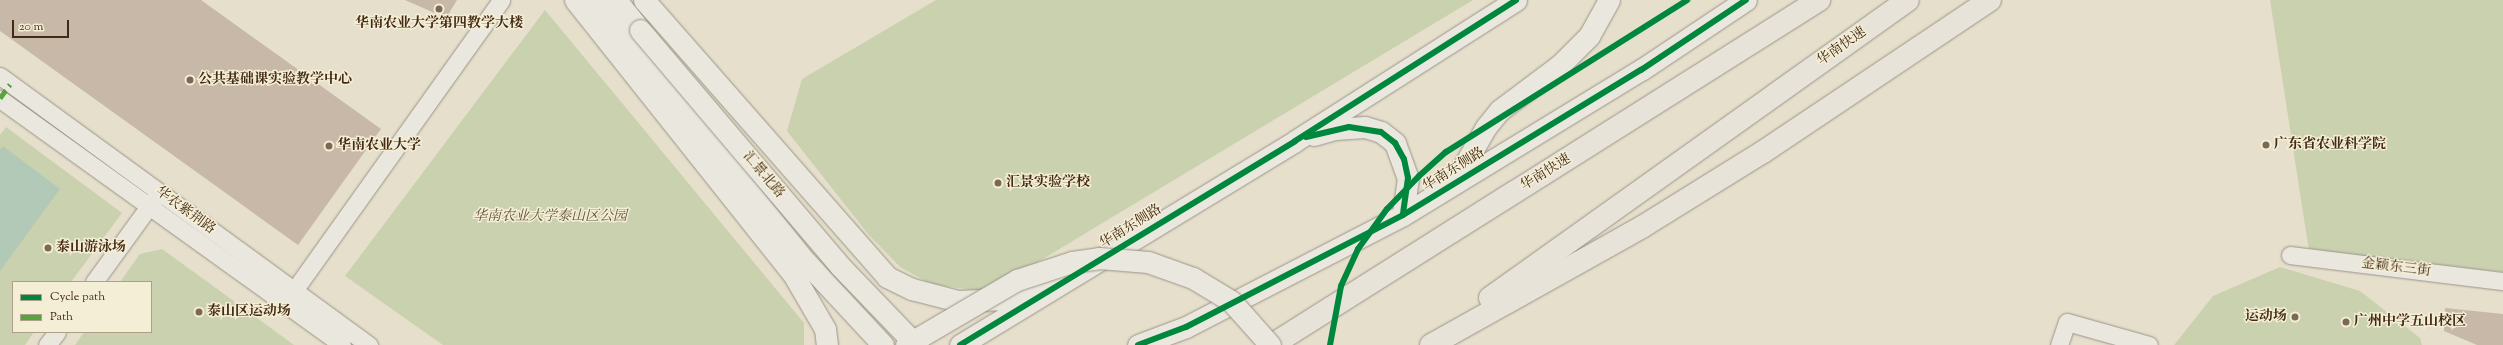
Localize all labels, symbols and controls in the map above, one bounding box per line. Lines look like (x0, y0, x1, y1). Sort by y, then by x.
marker: 华南农业大学第四教学大楼 (434, 4, 444, 14)
scale bar (14, 12, 71, 38)
place label: 华南农业大学第四教学大楼 (355, 16, 523, 32)
text: 20 m (19, 18, 43, 36)
street label: 华南快速 (1814, 24, 1870, 70)
place label: 公共基础课实验教学中心 (198, 72, 352, 88)
marker: 公共基础课实验教学中心 (185, 75, 195, 85)
place label: 广东省农业科学院 (2274, 137, 2386, 153)
place label: 华南农业大学 (337, 138, 421, 154)
marker: 广东省农业科学院 (2261, 140, 2271, 150)
marker: 华南农业大学 (324, 141, 334, 151)
street label: 华南东侧路 (1420, 144, 1488, 196)
street label: 汇景北路 (739, 148, 787, 202)
street label: 华南快速 (1518, 151, 1574, 195)
place label: 汇景实验学校 (1006, 175, 1090, 191)
marker: 汇景实验学校 (993, 178, 1003, 188)
street label: 华农紫荆路 (152, 184, 218, 238)
street label: 华南东侧路 (1097, 201, 1165, 253)
park label: 华南农业大学泰山区公园 (473, 209, 627, 225)
place label: 泰山游泳场 (56, 240, 126, 256)
marker: 泰山游泳场 (43, 243, 53, 253)
street label: 金颖东三街 (2360, 255, 2432, 281)
legend (12, 281, 152, 333)
text: Cycle path (50, 288, 105, 306)
place label: 泰山区运动场 (207, 304, 291, 320)
marker: 泰山区运动场 (194, 307, 204, 317)
text: Path (50, 308, 73, 326)
place label: 运动场 (2245, 309, 2287, 325)
marker: 运动场 (2290, 312, 2300, 322)
place label: 广州中学五山校区 (2354, 314, 2466, 330)
marker: 广州中学五山校区 (2341, 317, 2351, 327)

